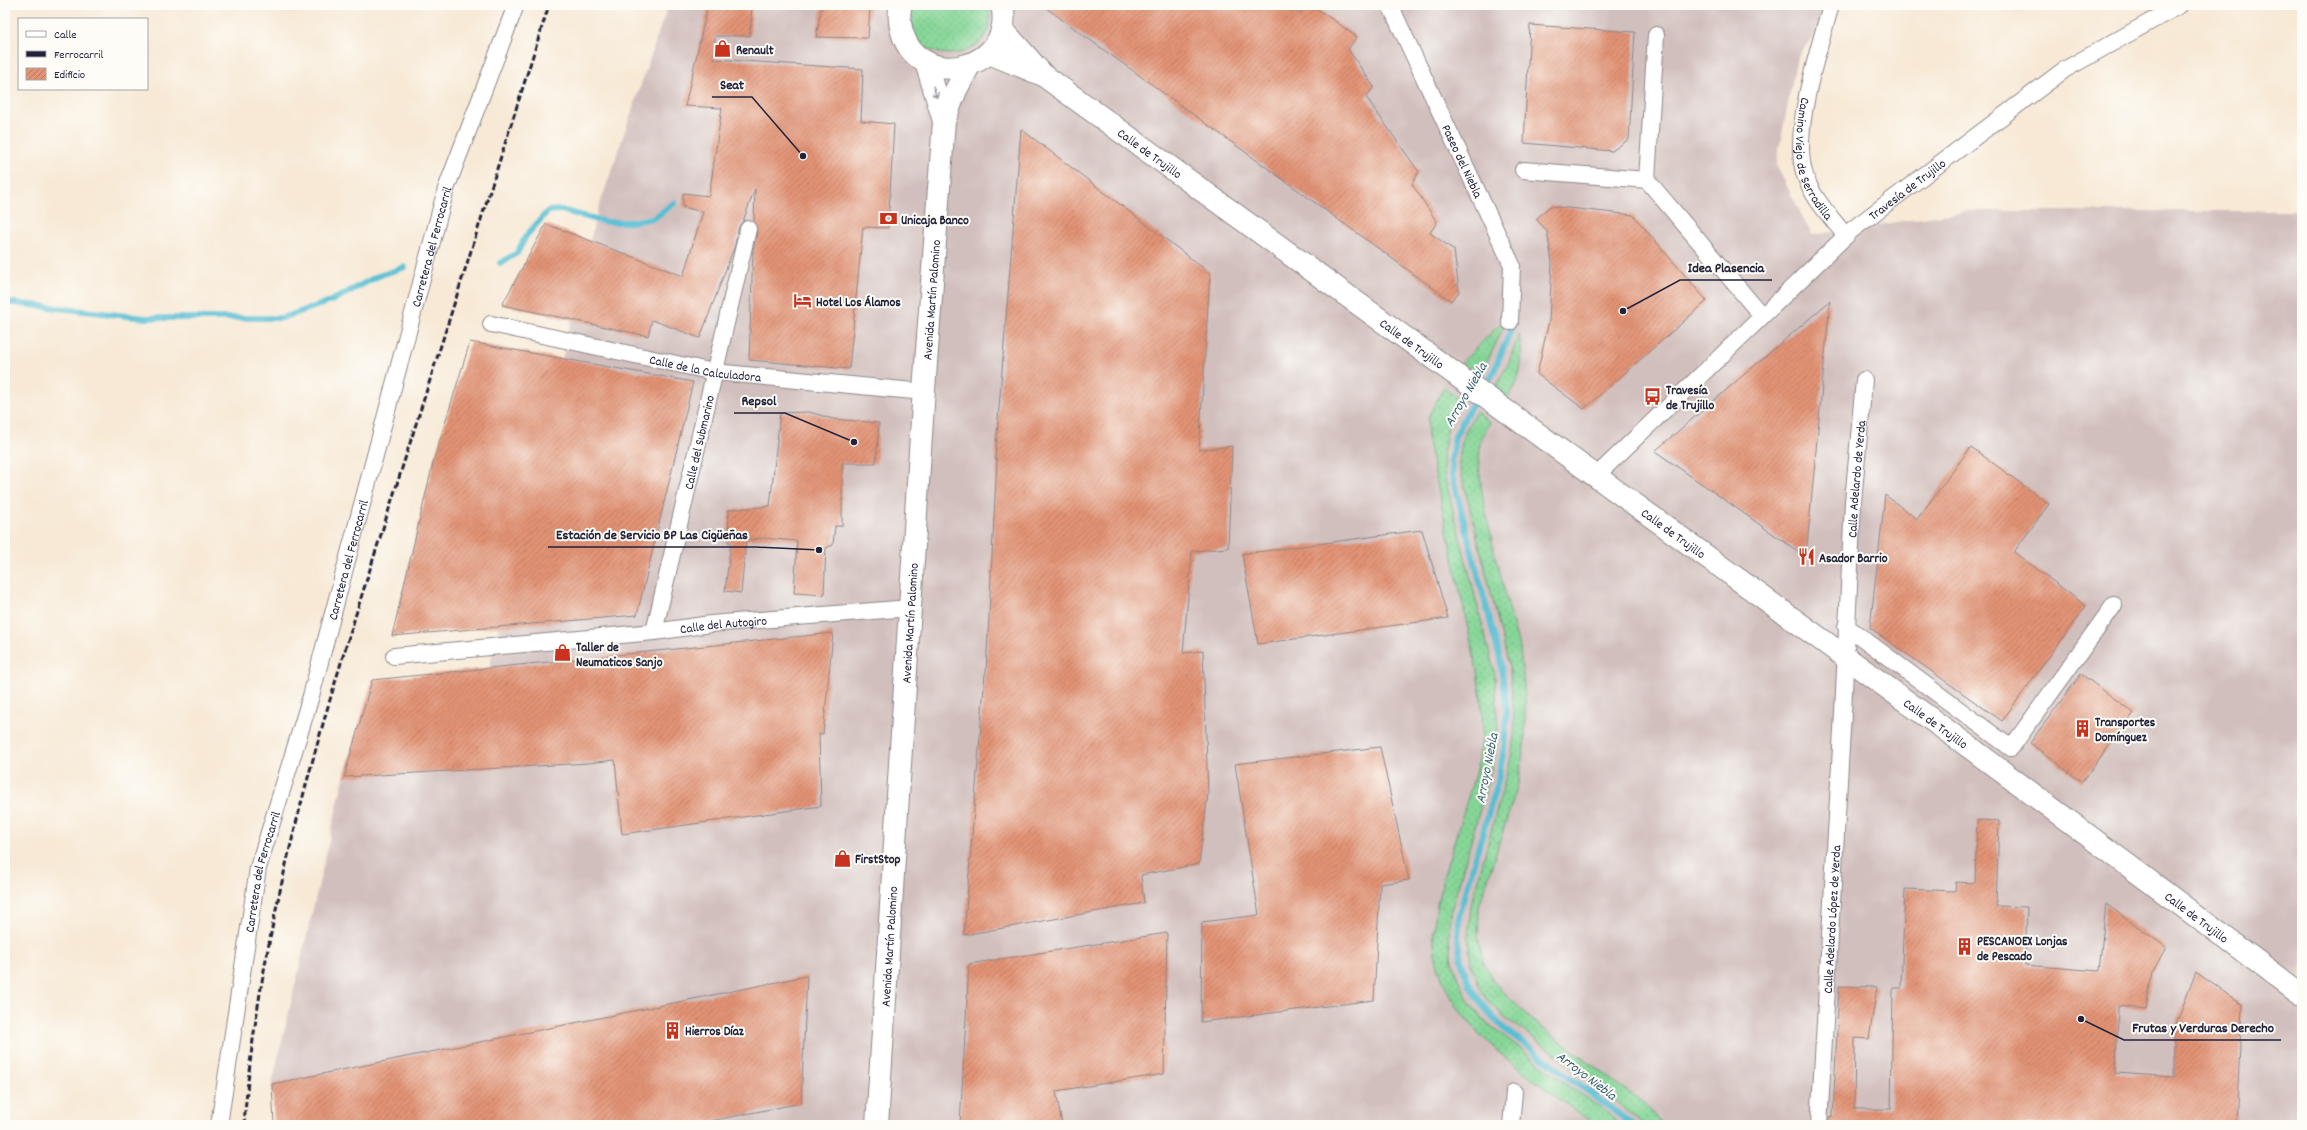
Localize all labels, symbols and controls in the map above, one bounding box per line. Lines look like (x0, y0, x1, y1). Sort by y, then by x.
legend (18, 18, 148, 90)
text: Calle (54, 27, 77, 44)
shop icon: Renault (713, 39, 733, 59)
place label: Renault (736, 42, 774, 61)
text: Ferrocarril (54, 47, 103, 64)
text: Edificio (54, 67, 85, 84)
callout: Seat (712, 71, 752, 97)
text: Seat (720, 76, 745, 96)
one-way arrow (932, 85, 939, 98)
street label: Camino Viejo de Serradilla (1789, 96, 1837, 226)
street label: Paseo del Niebla (1435, 122, 1487, 203)
street label: Calle de Trujillo (1112, 125, 1185, 185)
street label: Travesía de Trujillo (1865, 155, 1951, 226)
street label: Carretera del Ferrocarril (408, 184, 458, 310)
bank icon: Unicaja Banco (878, 209, 898, 229)
place label: Unicaja Banco (901, 212, 969, 231)
street label: Avenida Martín Palomino (919, 239, 947, 361)
callout: Idea Plasencia (1680, 254, 1772, 280)
text: Idea Plasencia (1688, 259, 1766, 279)
hotel icon: Hotel Los Álamos (793, 291, 813, 311)
place label: Hotel Los Álamos (816, 294, 901, 313)
street label: Calle de Trujillo (1375, 315, 1447, 375)
street label: Calle de la Calculadora (647, 351, 763, 389)
water label: Arroyo Niebla (1440, 358, 1494, 431)
place label: Travesía de Trujillo (1666, 382, 1714, 416)
bus stop icon: Travesía de Trujillo (1643, 386, 1663, 406)
callout: Repsol (734, 387, 785, 413)
text: Repsol (742, 392, 777, 412)
street label: Calle del Submarino (681, 393, 721, 492)
street label: Calle Adelardo de Yerda (1844, 419, 1872, 538)
street label: Carretera del Ferrocarril (325, 498, 375, 623)
street label: Calle de Trujillo (1636, 505, 1709, 565)
callout: Estación de Servicio BP Las Cigüeñas (548, 521, 756, 547)
text: Estación de Servicio BP Las Cigüeñas (556, 526, 748, 546)
restaurant icon: Asador Barrio (1796, 547, 1816, 567)
place label: Asador Barrio (1819, 550, 1888, 569)
street label: Avenida Martín Palomino (898, 562, 925, 684)
street label: Calle del Autogiro (679, 613, 768, 640)
place label: Taller de Neumaticos Sanjo (576, 639, 663, 673)
shop icon: Taller de Neumaticos Sanjo (553, 643, 573, 663)
street label: Calle de Trujillo (1898, 695, 1971, 755)
place label: Transportes Domínguez (2095, 714, 2156, 748)
building icon: Transportes Domínguez (2072, 718, 2092, 738)
water label: Arroyo Niebla (1471, 730, 1505, 805)
street label: Carretera del Ferrocarril (241, 810, 287, 934)
street label: Calle Adelardo López de Yerda (1820, 844, 1847, 994)
shop icon: FirstStop (832, 848, 852, 868)
place label: FirstStop (855, 851, 901, 870)
street label: Avenida Martín Palomino (878, 885, 904, 1007)
street label: Calle de Trujillo (2159, 888, 2232, 949)
place label: PESCANOEX Lonjas de Pescado (1977, 933, 2068, 967)
building icon: PESCANOEX Lonjas de Pescado (1954, 937, 1974, 957)
callout: Frutas y Verduras Derecho (2124, 1014, 2281, 1040)
text: Frutas y Verduras Derecho (2132, 1019, 2274, 1039)
building icon: Hierros Díaz (662, 1020, 682, 1040)
place label: Hierros Díaz (685, 1023, 745, 1042)
water label: Arroyo Niebla (1551, 1047, 1621, 1107)

